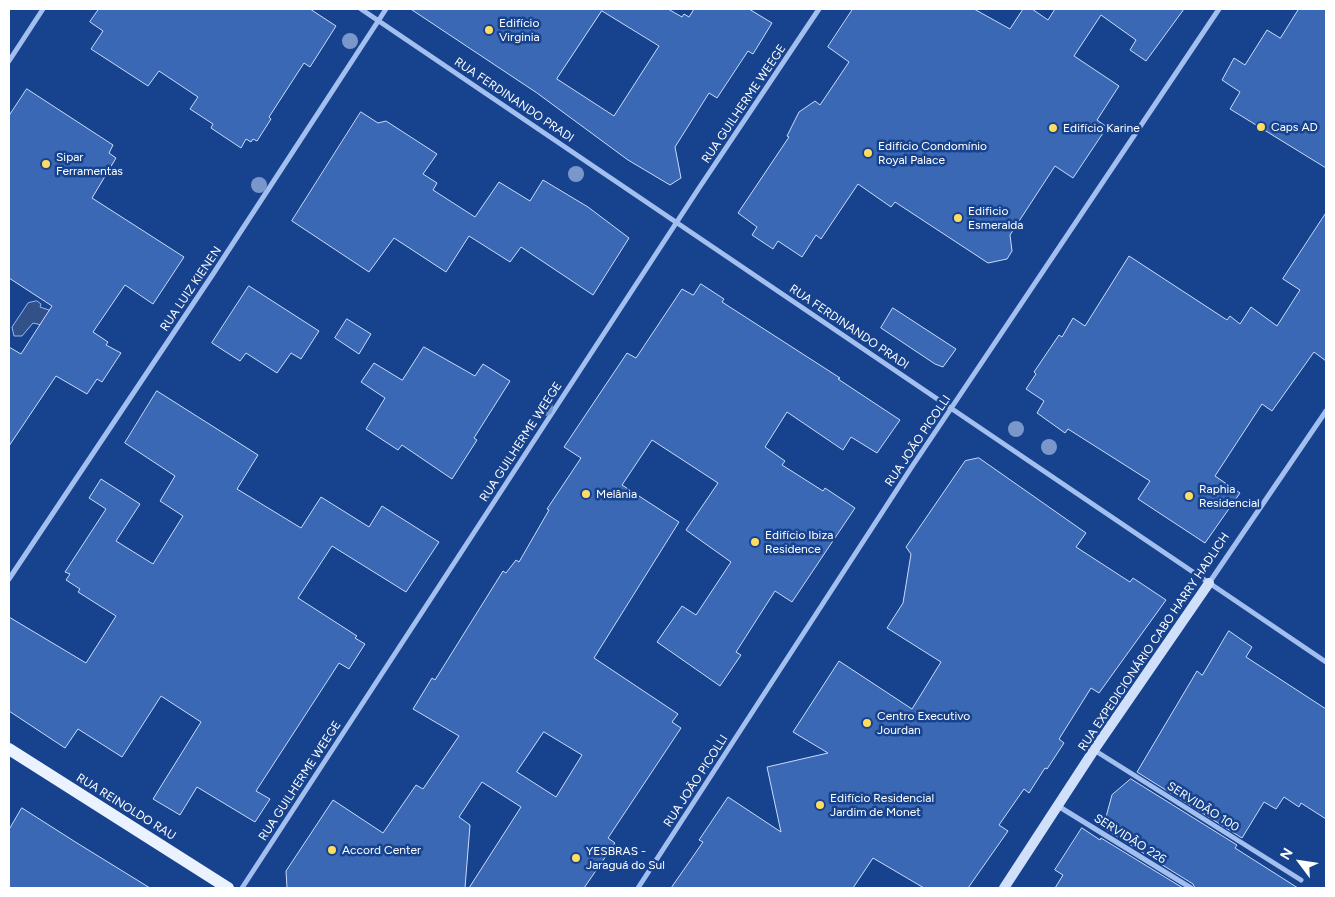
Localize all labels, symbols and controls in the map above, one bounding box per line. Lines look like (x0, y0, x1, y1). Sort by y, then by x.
place label: Edifício Virginia (499, 16, 540, 44)
marker: Edifício Virginia (483, 24, 495, 36)
street label: RUA GUILHERME WEEGE (699, 42, 789, 166)
street label: RUA FERDINANDO PRADI (451, 55, 577, 145)
place label: Caps AD (1271, 120, 1318, 134)
place label: Edifício Karine (1063, 121, 1140, 135)
marker: Caps AD (1255, 121, 1267, 133)
marker: Edifício Karine (1047, 122, 1059, 134)
place label: Edifício Condomínio Royal Palace (878, 139, 987, 167)
marker: Edifício Condomínio Royal Palace (862, 147, 874, 159)
place label: Sipar Ferramentas (56, 150, 123, 178)
marker: Sipar Ferramentas (40, 158, 52, 170)
place label: Edificio Esmeralda (968, 204, 1023, 232)
marker: Edificio Esmeralda (952, 212, 964, 224)
street label: RUA LUIZ KIENEN (157, 244, 225, 334)
street label: RUA FERDINANDO PRADI (786, 282, 912, 372)
street label: RUA GUILHERME WEEGE (477, 379, 565, 505)
street label: RUA JOÃO PICOLLI (882, 393, 954, 489)
place label: Raphia Residencial (1199, 482, 1260, 510)
place label: Melânia (596, 487, 637, 501)
marker: Melânia (580, 488, 592, 500)
marker: Raphia Residencial (1183, 490, 1195, 502)
place label: Edifício Ibiza Residence (765, 528, 833, 556)
street label: RUA EXPEDICIONÁRIO CABO HARRY HADLICH (1075, 530, 1233, 754)
marker: Edifício Ibiza Residence (749, 536, 761, 548)
place label: Centro Executivo Jourdan (877, 709, 970, 737)
marker: Centro Executivo Jourdan (861, 717, 873, 729)
street label: RUA GUILHERME WEEGE (256, 718, 344, 844)
street label: RUA JOÃO PICOLLI (661, 732, 731, 830)
street label: RUA REINOLDO RAU (74, 771, 178, 843)
street label: SERVIDÃO 100 (1164, 779, 1242, 835)
place label: Edifício Residencial Jardim de Monet (830, 791, 934, 819)
marker: Edifício Residencial Jardim de Monet (814, 799, 826, 811)
street label: SERVIDÃO 226 (1091, 811, 1169, 867)
north arrow (1275, 837, 1325, 887)
place label: Accord Center (342, 843, 421, 857)
marker: Accord Center (326, 844, 338, 856)
place label: YESBRAS - Jaraguá do Sul (586, 844, 665, 872)
text: N (1277, 845, 1297, 863)
marker: YESBRAS - Jaraguá do Sul (570, 852, 582, 864)

